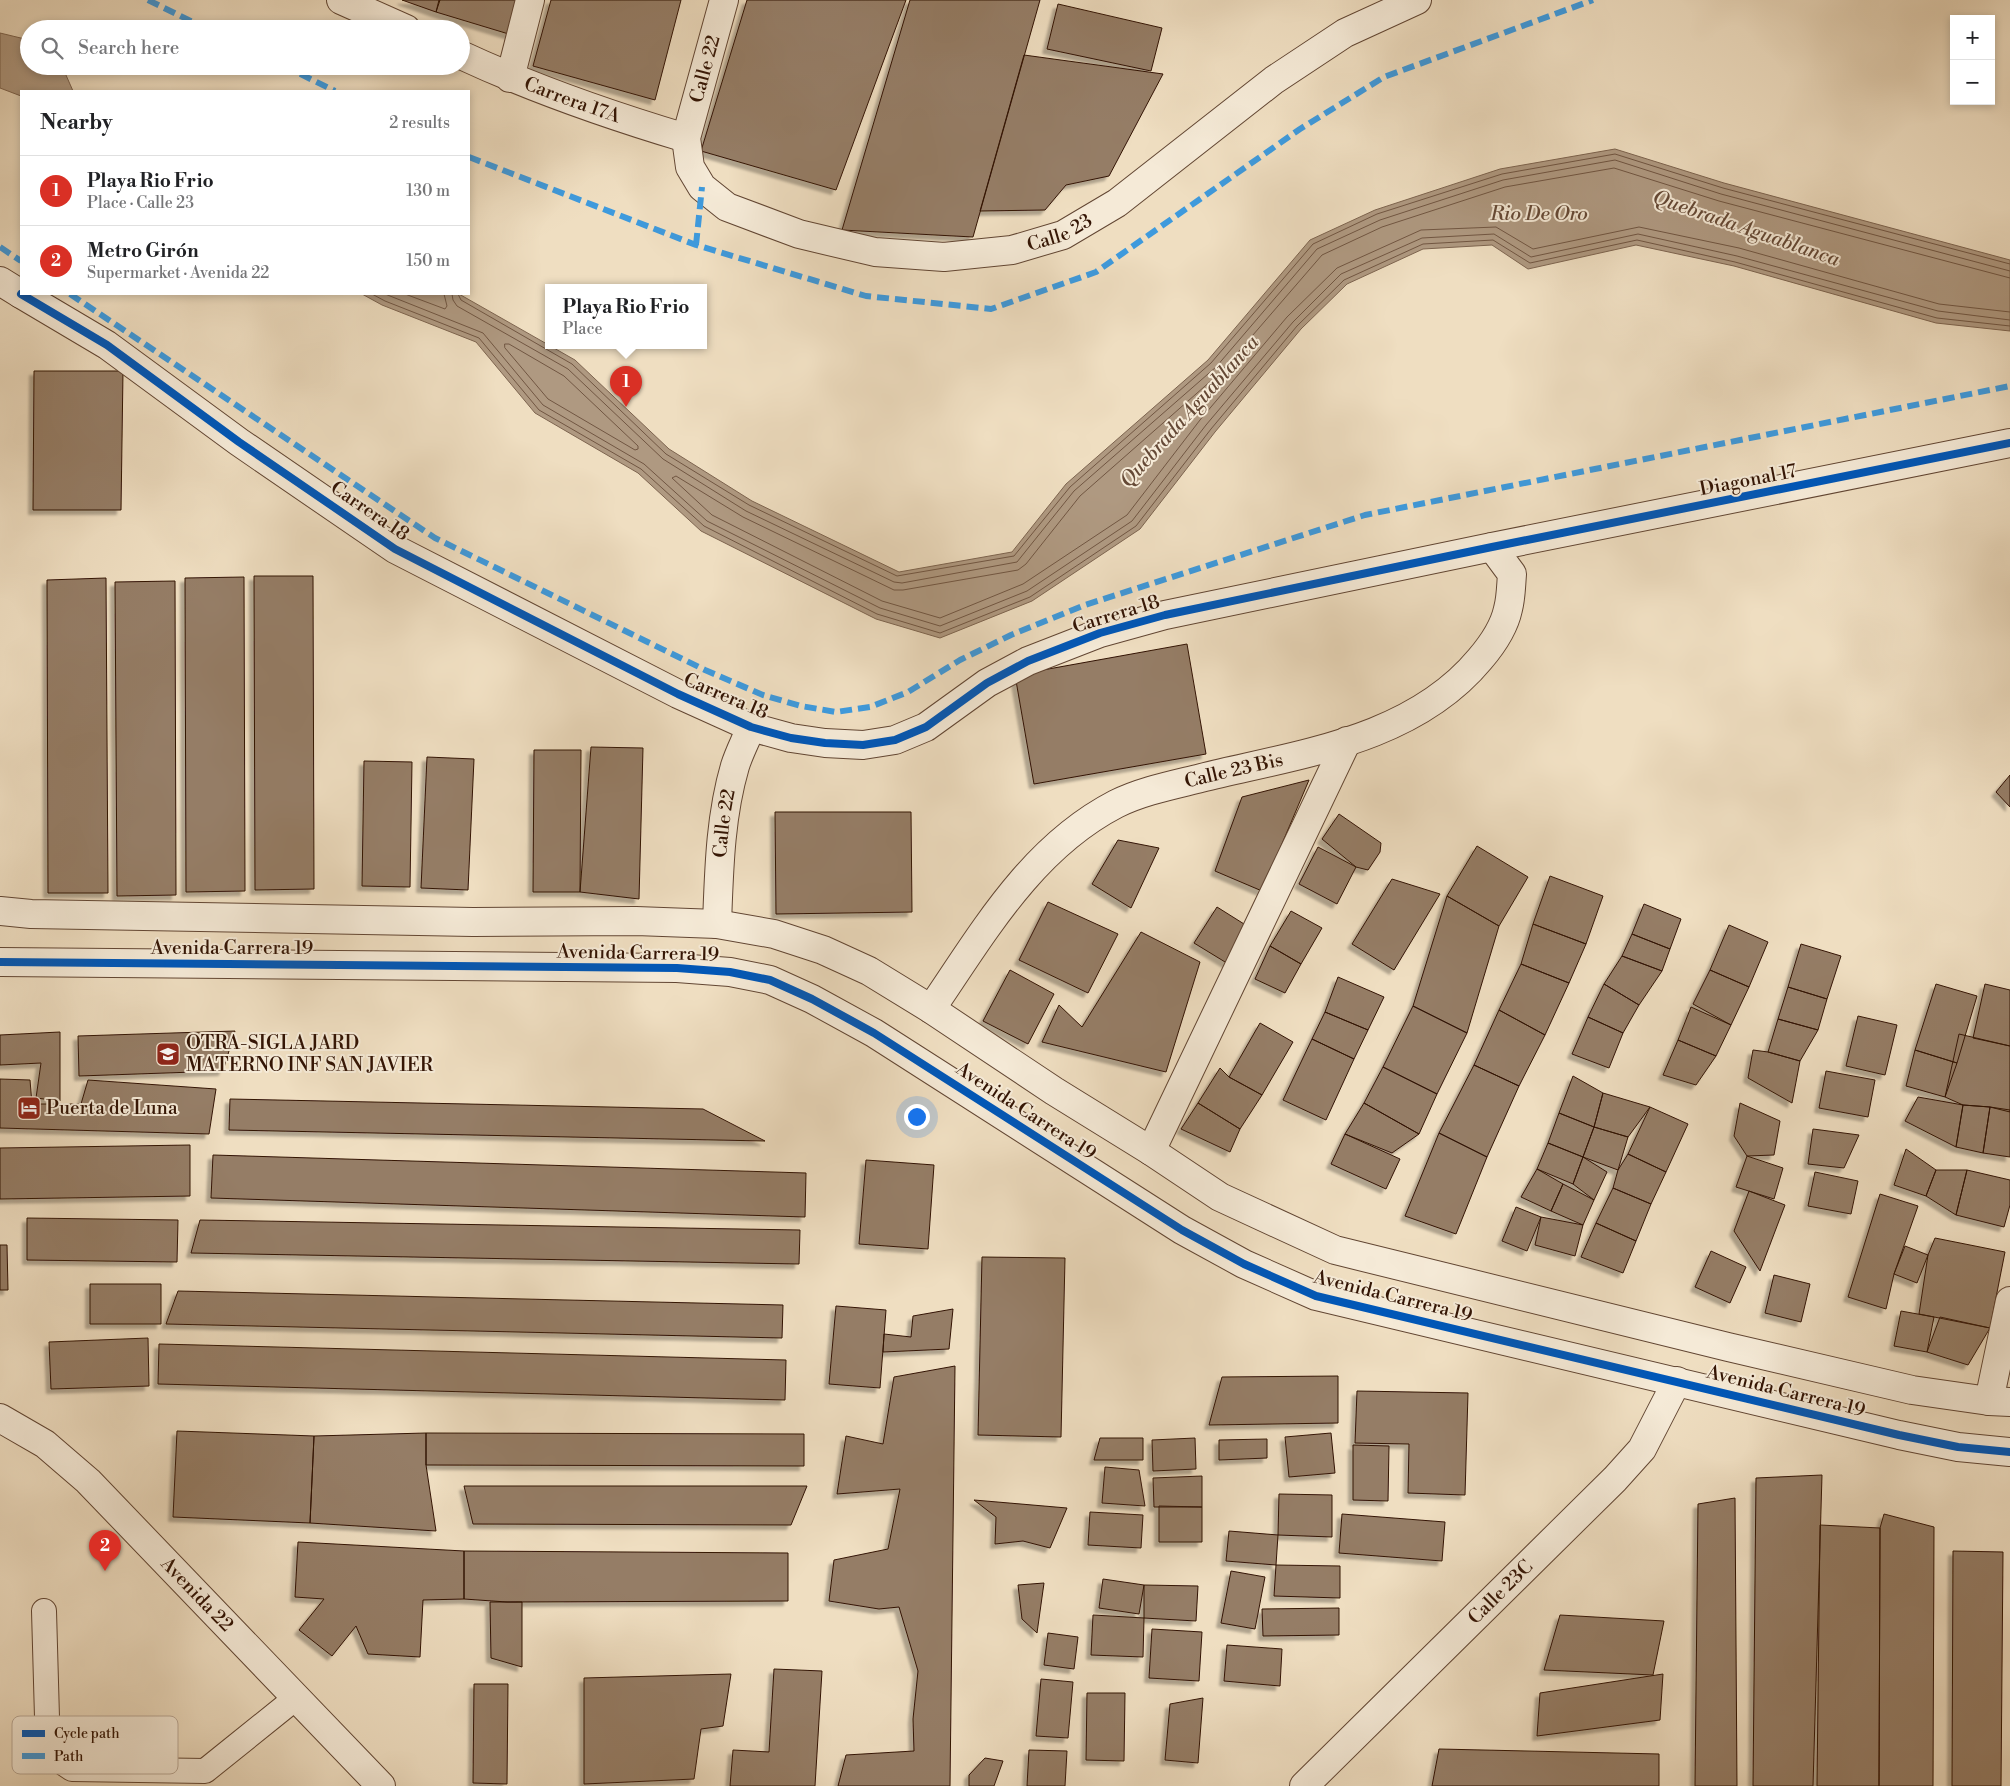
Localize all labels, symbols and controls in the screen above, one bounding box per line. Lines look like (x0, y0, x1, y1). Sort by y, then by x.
map controls (1950, 15, 1995, 105)
button: + (1950, 15, 1995, 60)
search box (20, 20, 470, 75)
street label: Calle 22 (684, 33, 726, 105)
icon: search (38, 34, 66, 62)
text: Search here (78, 36, 179, 60)
button: − (1950, 60, 1995, 105)
street label: Carrera 17A (521, 72, 624, 129)
text: Nearby (40, 110, 113, 136)
text: 2 results (389, 113, 450, 133)
text: Playa Rio Frio (87, 169, 214, 193)
text: 1 (52, 181, 60, 201)
text: 130 m (406, 181, 450, 201)
water label: Quebrada Aguablanca (1649, 185, 1844, 273)
text: Place · Calle 23 (87, 193, 194, 213)
water label: Rio De Oro (1489, 202, 1588, 227)
street label: Calle 23 (1024, 208, 1097, 257)
text: Metro Girón (87, 239, 199, 263)
text: 2 (51, 251, 61, 271)
text: 150 m (406, 251, 450, 271)
text: Supermarket · Avenida 22 (87, 263, 269, 283)
popup (545, 284, 707, 349)
text: Playa Rio Frio (563, 295, 689, 319)
text: Place (563, 319, 603, 339)
water label: Quebrada Aguablanca (1115, 330, 1265, 493)
pin: 1 (610, 366, 642, 407)
street label: Diagonal 17 (1697, 459, 1799, 501)
street label: Carrera 18 (326, 476, 414, 546)
street label: Carrera 18 (1069, 589, 1163, 639)
street label: Carrera 18 (680, 667, 772, 725)
street label: Calle 23 Bis (1182, 748, 1286, 794)
street label: Calle 22 (708, 787, 741, 859)
street label: Avenida Carrera 19 (150, 936, 313, 960)
street label: Avenida Carrera 19 (556, 940, 719, 966)
place label: OTRA-SIGLA JARD MATERNO INF SAN JAVIER (186, 1031, 434, 1077)
school or university icon: OTRA-SIGLA JARD MATERNO INF SAN JAVIER (155, 1041, 181, 1067)
street label: Avenida Carrera 19 (951, 1056, 1101, 1165)
hotel icon: Puerta de Luna (16, 1095, 42, 1121)
place label: Puerta de Luna (46, 1096, 178, 1120)
your location (904, 1104, 930, 1130)
street label: Avenida Carrera 19 (1310, 1264, 1475, 1327)
street label: Avenida Carrera 19 (1703, 1359, 1868, 1422)
pin: 2 (89, 1530, 121, 1571)
street label: Avenida 22 (155, 1551, 238, 1637)
street label: Calle 23C (1463, 1555, 1538, 1629)
legend (12, 1716, 178, 1774)
text: Cycle path (54, 1725, 120, 1743)
text: Path (54, 1748, 84, 1766)

